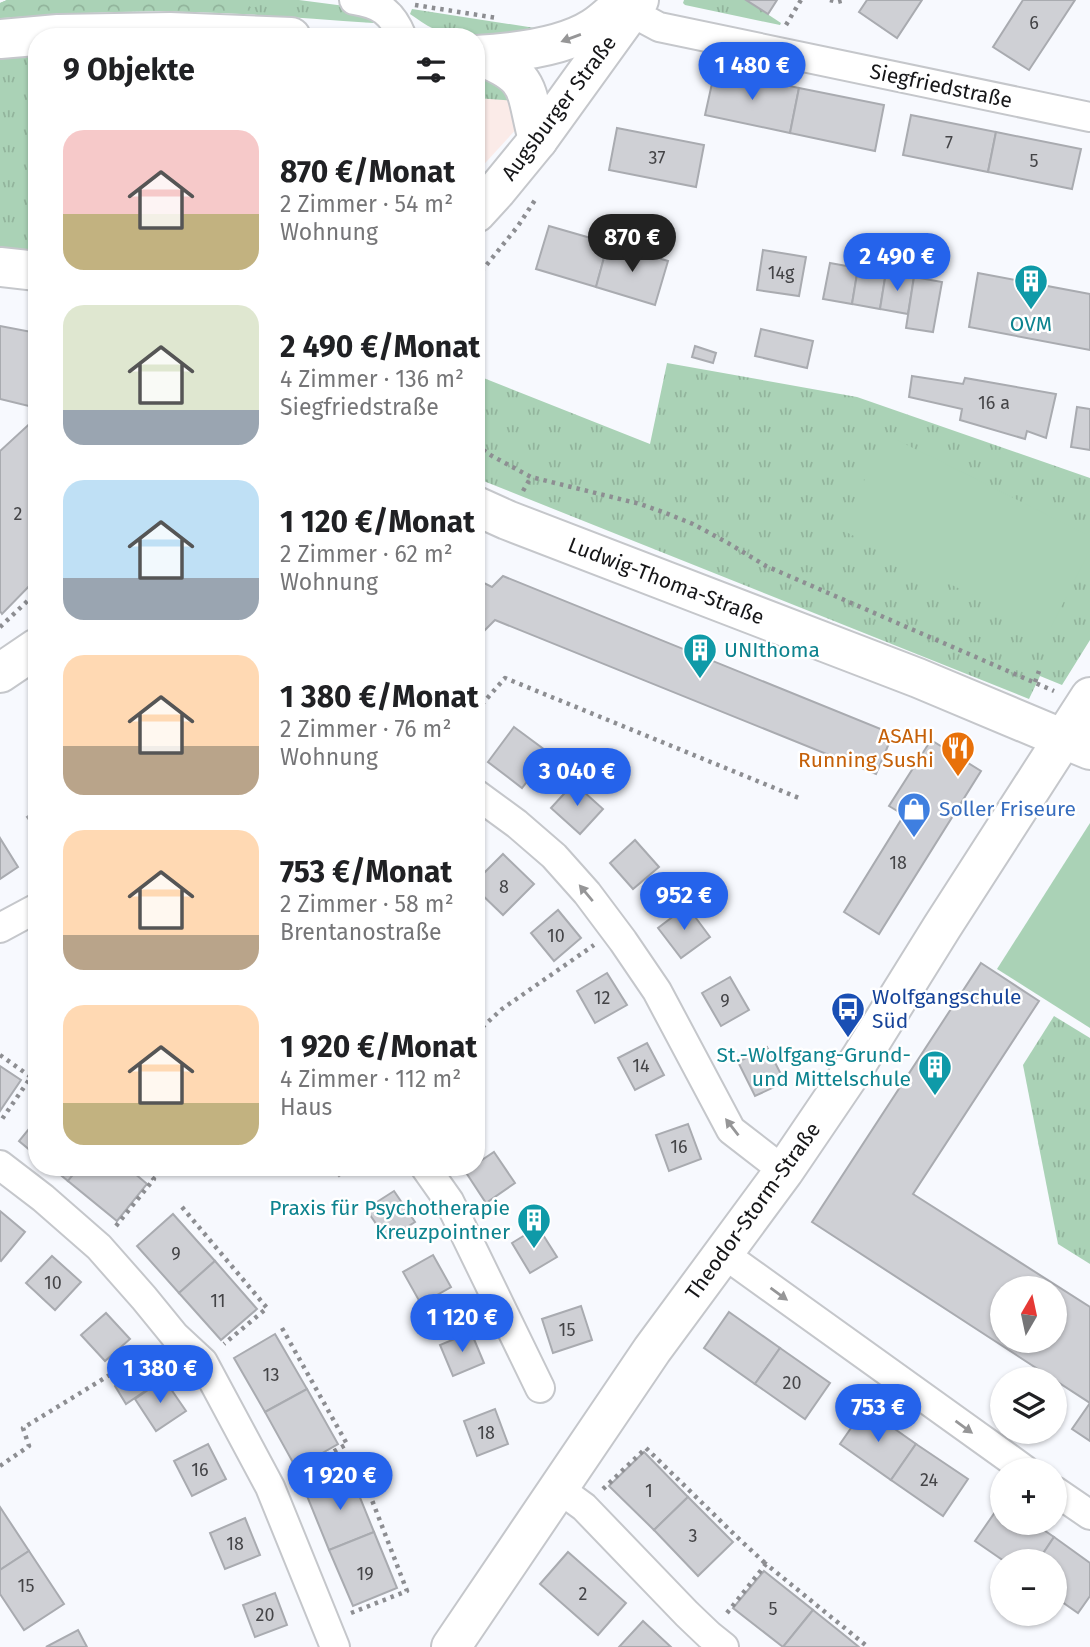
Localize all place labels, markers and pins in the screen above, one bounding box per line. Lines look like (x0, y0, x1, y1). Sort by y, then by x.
pin: 1 480 € (687, 42, 817, 102)
pin: 870 € (583, 215, 681, 274)
pin: 2 490 € (832, 233, 962, 293)
building icon: OVM (1012, 262, 1050, 311)
place label: OVM (1010, 311, 1052, 337)
building icon: UNIthoma (681, 631, 719, 680)
place label: UNIthoma (724, 637, 820, 663)
place label: ASAHI Running Sushi (798, 723, 934, 773)
restaurant icon: ASAHI Running Sushi (939, 729, 977, 778)
pin: 3 040 € (512, 748, 642, 808)
shop icon: Soller Friseure (895, 790, 933, 839)
place label: Soller Friseure (939, 796, 1076, 822)
pin: 952 € (635, 872, 733, 932)
place label: Wolfgangschule Süd (872, 984, 1021, 1034)
bus stop icon: Wolfgangschule Süd (829, 990, 867, 1039)
place label: St.-Wolfgang-Grund- und Mittelschule (717, 1042, 911, 1092)
building icon: St.-Wolfgang-Grund- und Mittelschule (916, 1048, 954, 1097)
place label: Praxis für Psychotherapie Kreuzpointner (269, 1195, 510, 1245)
building icon: Praxis für Psychotherapie Kreuzpointner (515, 1201, 553, 1250)
pin: 1 120 € (397, 1294, 527, 1354)
pin: 1 380 € (95, 1346, 225, 1405)
pin: 753 € (829, 1384, 927, 1444)
pin: 1 920 € (275, 1452, 405, 1512)

